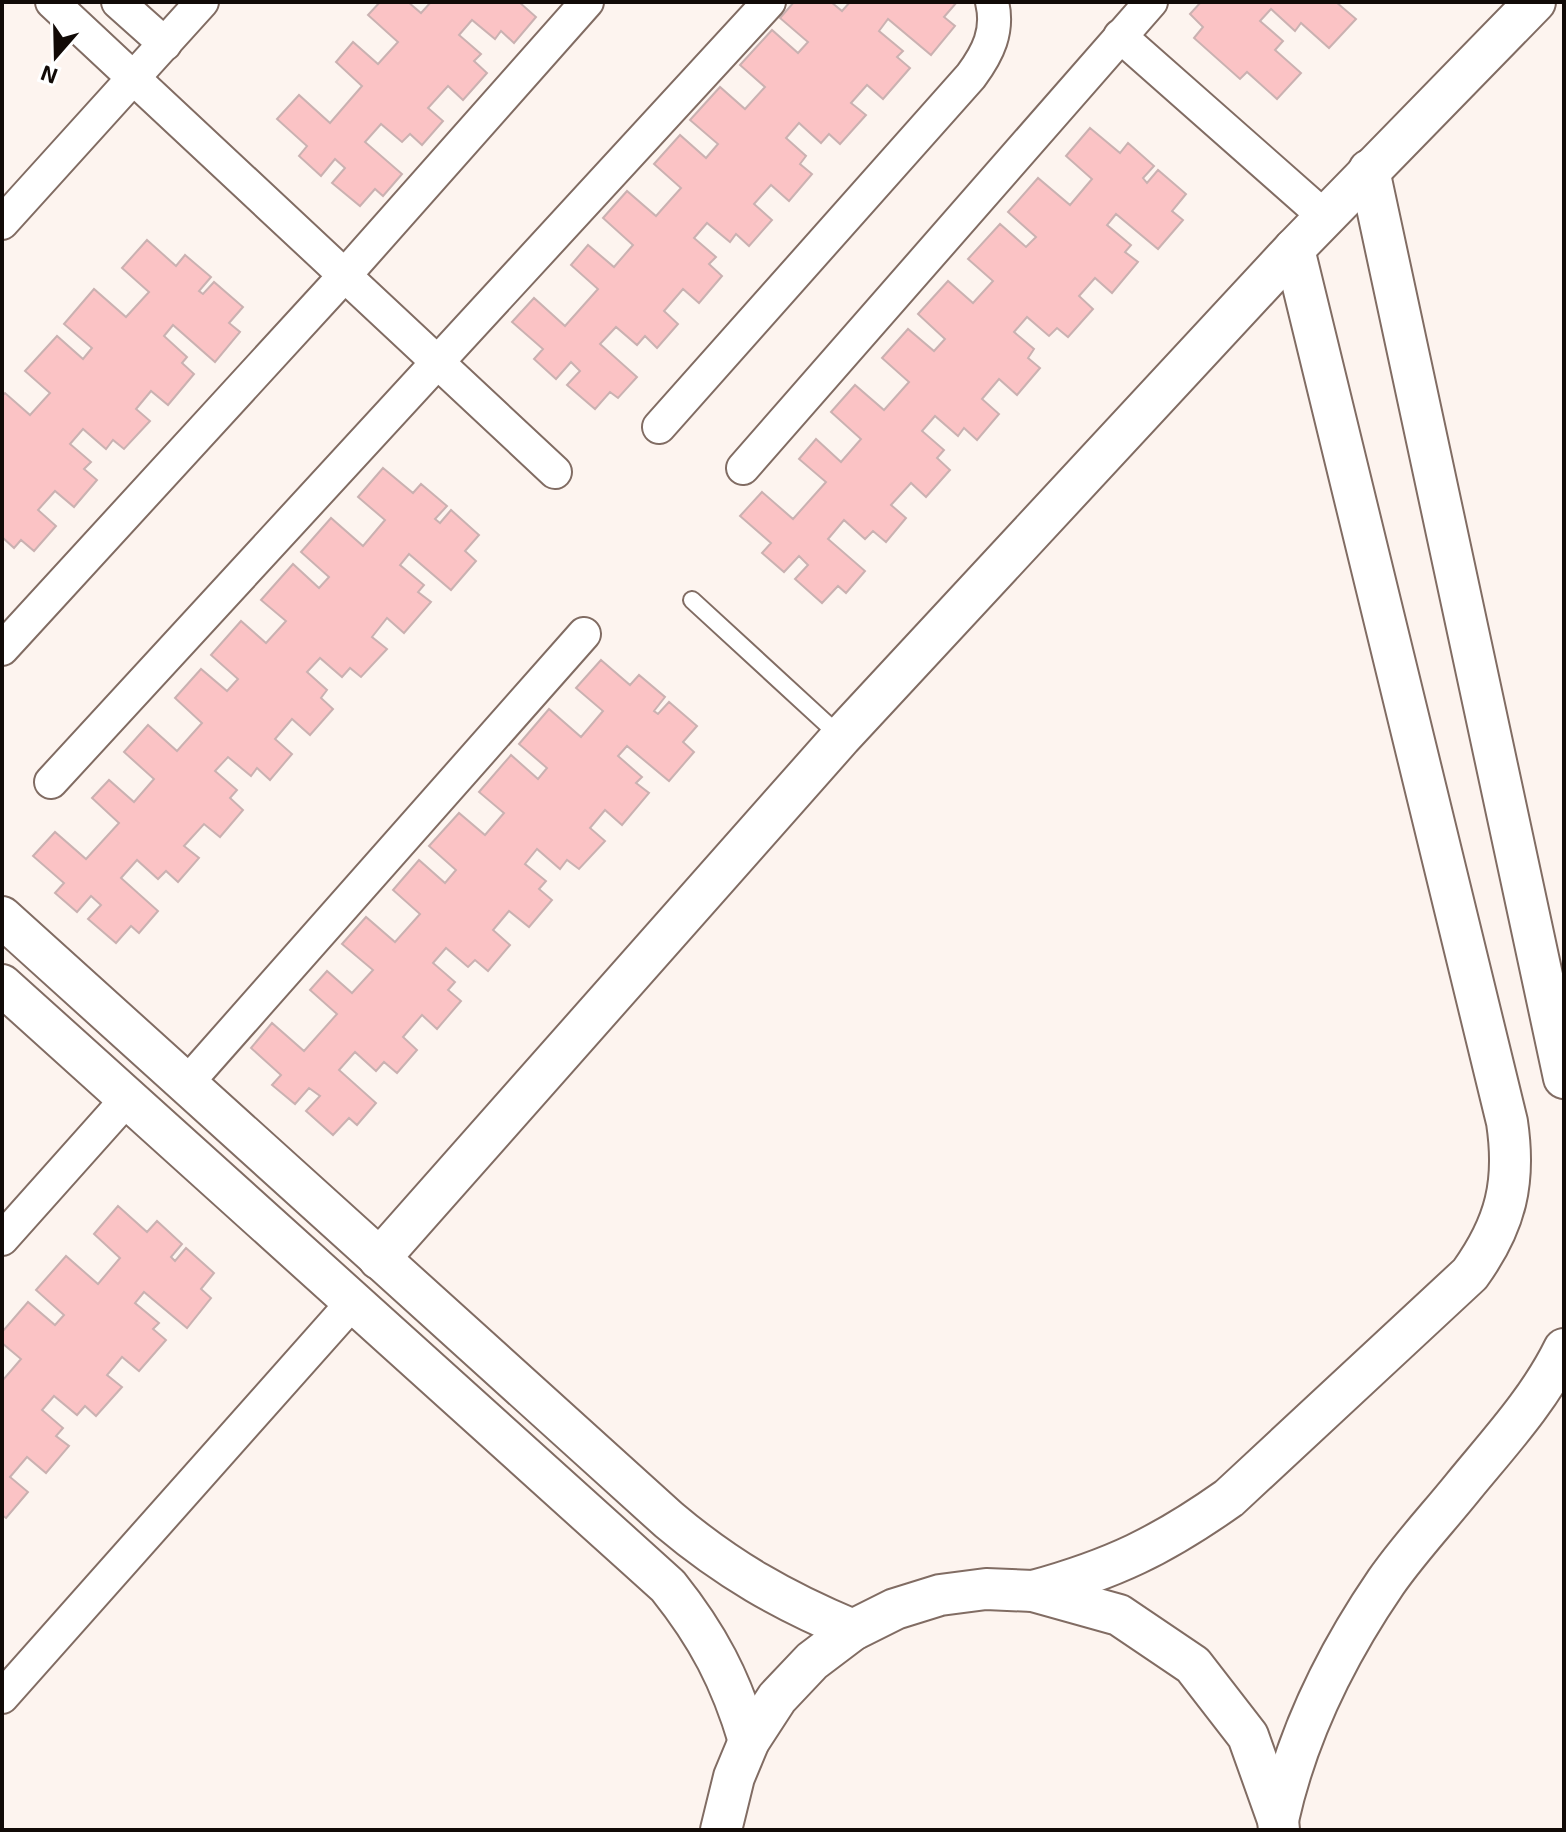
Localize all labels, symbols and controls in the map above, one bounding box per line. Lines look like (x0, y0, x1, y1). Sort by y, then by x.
north arrow (16, 16, 96, 96)
text: N (37, 61, 61, 91)

